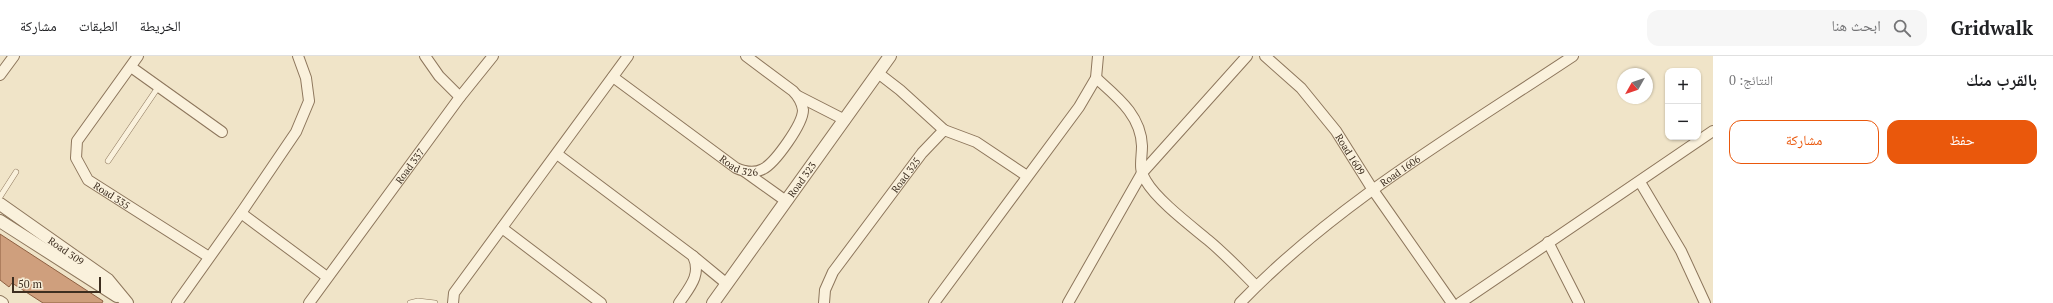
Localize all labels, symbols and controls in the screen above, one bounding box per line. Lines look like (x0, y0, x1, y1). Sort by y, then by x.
search box (1647, 10, 1927, 46)
text: ابحث هنا (1831, 15, 1881, 35)
text: Gridwalk (1951, 15, 2033, 40)
text: مشاركة (20, 16, 57, 35)
text: الطبقات (79, 16, 118, 35)
text: الخريطة (140, 16, 181, 35)
icon: search (1891, 17, 1913, 39)
north arrow (1617, 68, 1653, 104)
map controls (1665, 68, 1701, 140)
button: + (1665, 68, 1701, 104)
text: بالقرب منك (1966, 68, 2037, 91)
text: النتائج: 0 (1729, 71, 1773, 89)
button: − (1665, 104, 1701, 140)
button: مشاركة (1729, 120, 1879, 164)
button: حفظ (1887, 120, 2037, 164)
street label: Road 1609 (1333, 131, 1368, 177)
street label: Road 337 (392, 146, 427, 186)
street label: Road 326 (717, 152, 759, 179)
street label: Road 1606 (1377, 152, 1423, 189)
street label: Road 325 (888, 155, 923, 195)
street label: Road 323 (784, 159, 819, 200)
street label: Road 335 (91, 179, 133, 212)
street label: Road 309 (46, 234, 87, 268)
scale bar (12, 275, 101, 294)
text: 50 m (18, 277, 42, 291)

